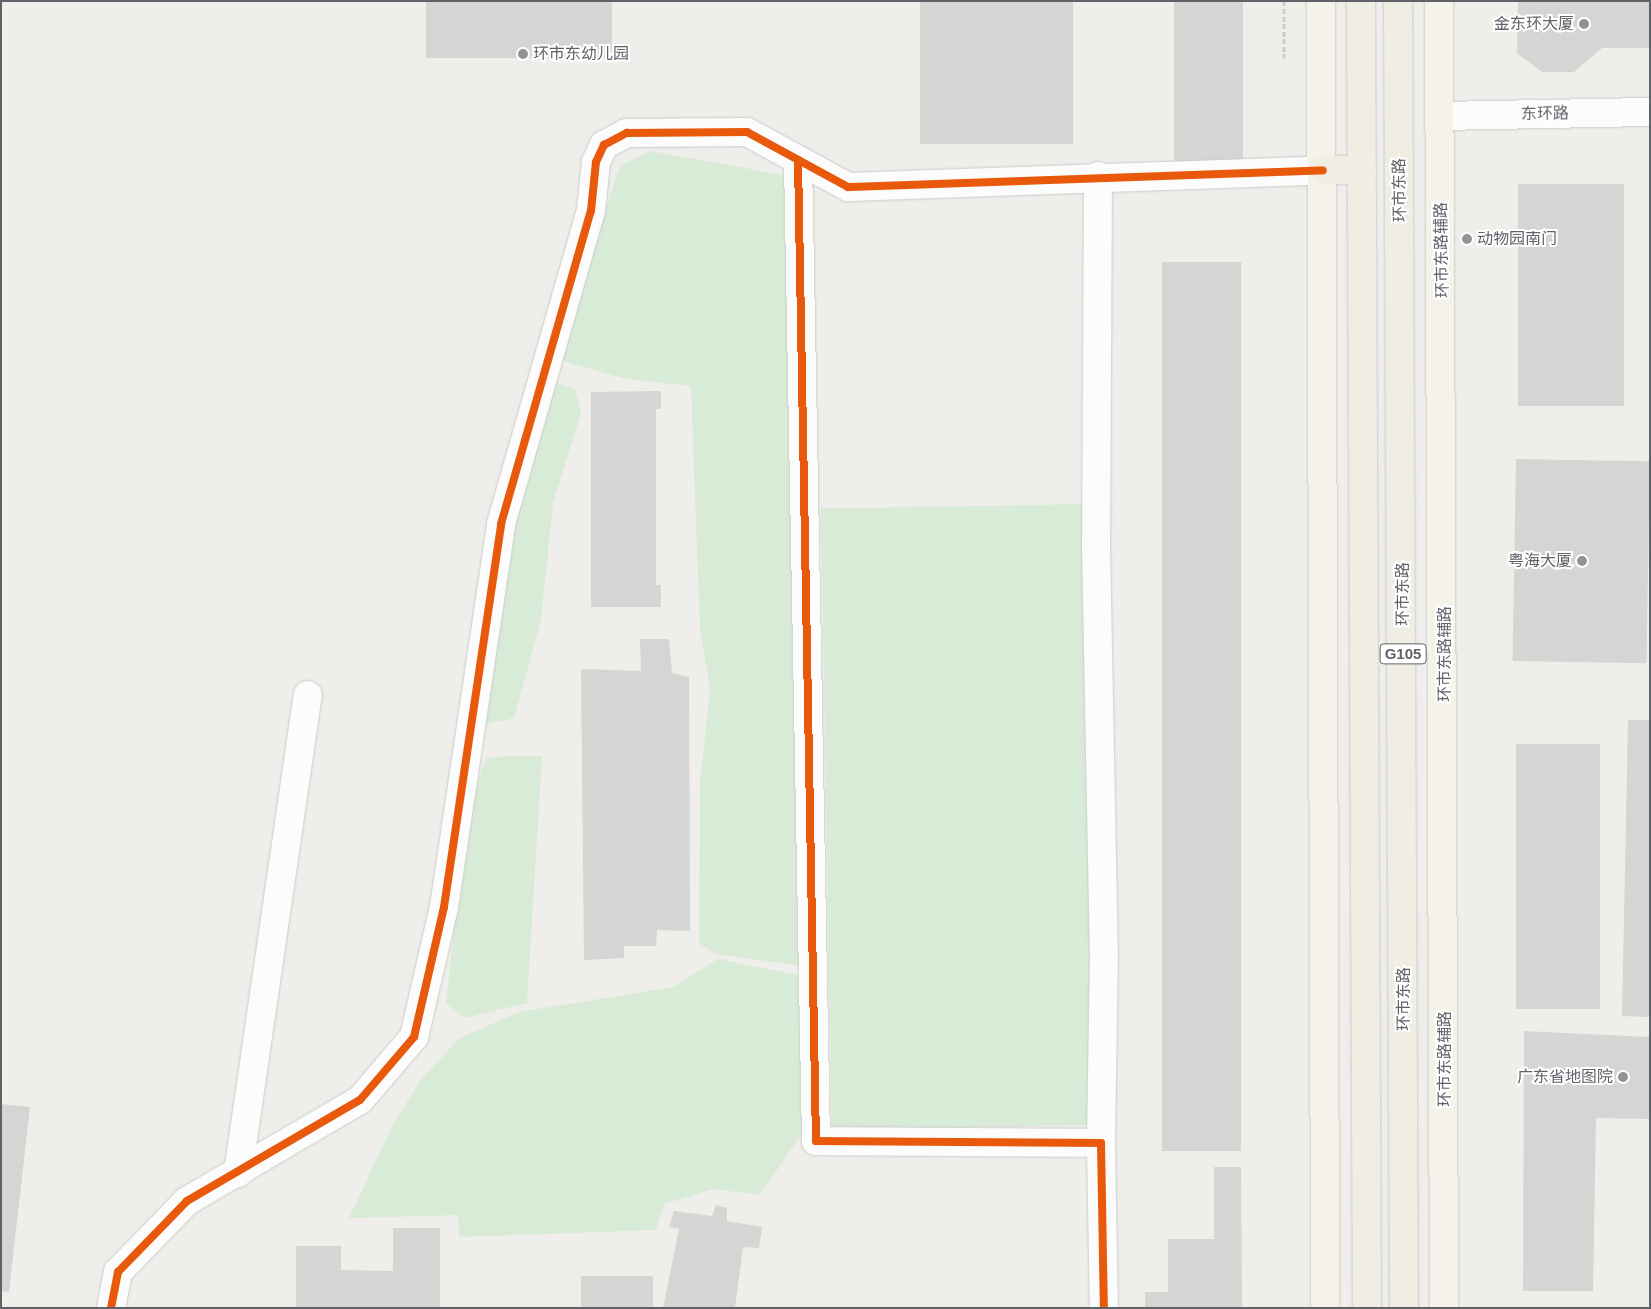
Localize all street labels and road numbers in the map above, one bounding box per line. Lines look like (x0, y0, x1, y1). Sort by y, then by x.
street label: 东环路 (1521, 104, 1569, 124)
street label: 环市东路 (1390, 158, 1410, 222)
street label: 环市东路辅路 (1432, 202, 1452, 298)
street label: 环市东路 (1393, 562, 1413, 626)
street label: 环市东路辅路 (1435, 606, 1455, 702)
road number: G105 (1379, 642, 1427, 666)
street label: 环市东路 (1394, 967, 1414, 1031)
street label: 环市东路辅路 (1435, 1011, 1455, 1107)

